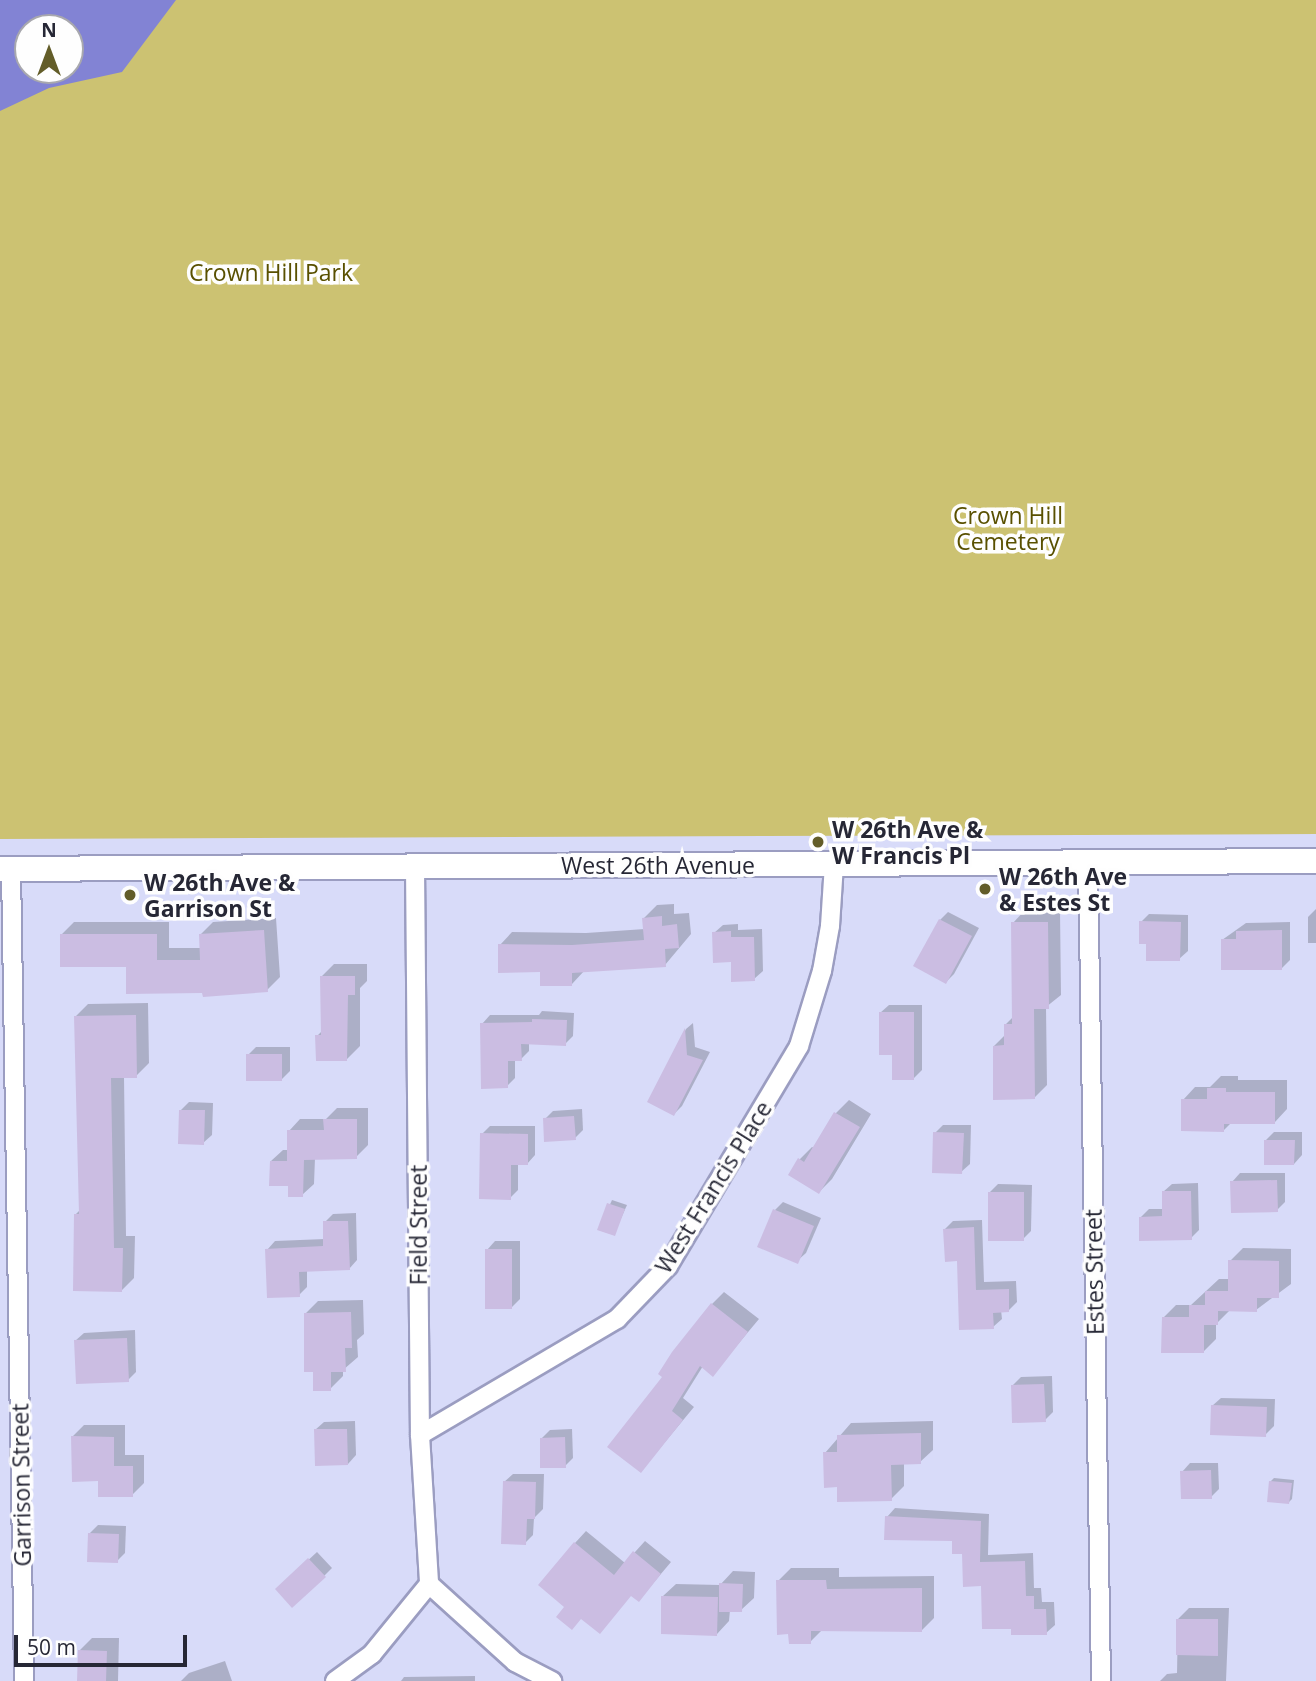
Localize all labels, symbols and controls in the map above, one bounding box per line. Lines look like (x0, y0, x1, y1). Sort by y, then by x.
north arrow (14, 14, 84, 84)
text: N (41, 17, 57, 43)
park label: Crown Hill Park (189, 258, 353, 286)
park label: Crown Hill Cemetery (953, 501, 1063, 555)
place label: W 26th Ave & W Francis Pl (832, 815, 983, 869)
marker: W 26th Ave & W Francis Pl (810, 834, 826, 850)
street label: West 26th Avenue (561, 851, 755, 879)
place label: W 26th Ave & Estes St (999, 862, 1127, 916)
place label: W 26th Ave & Garrison St (144, 868, 295, 922)
marker: W 26th Ave & Estes St (977, 881, 993, 897)
marker: W 26th Ave & Garrison St (122, 887, 138, 903)
street label: West Francis Place (649, 1096, 777, 1278)
street label: Field Street (404, 1165, 432, 1285)
street label: Estes Street (1079, 1209, 1109, 1335)
street label: Garrison Street (6, 1403, 36, 1567)
scale bar (18, 1622, 191, 1666)
text: 50 m (27, 1633, 76, 1661)

